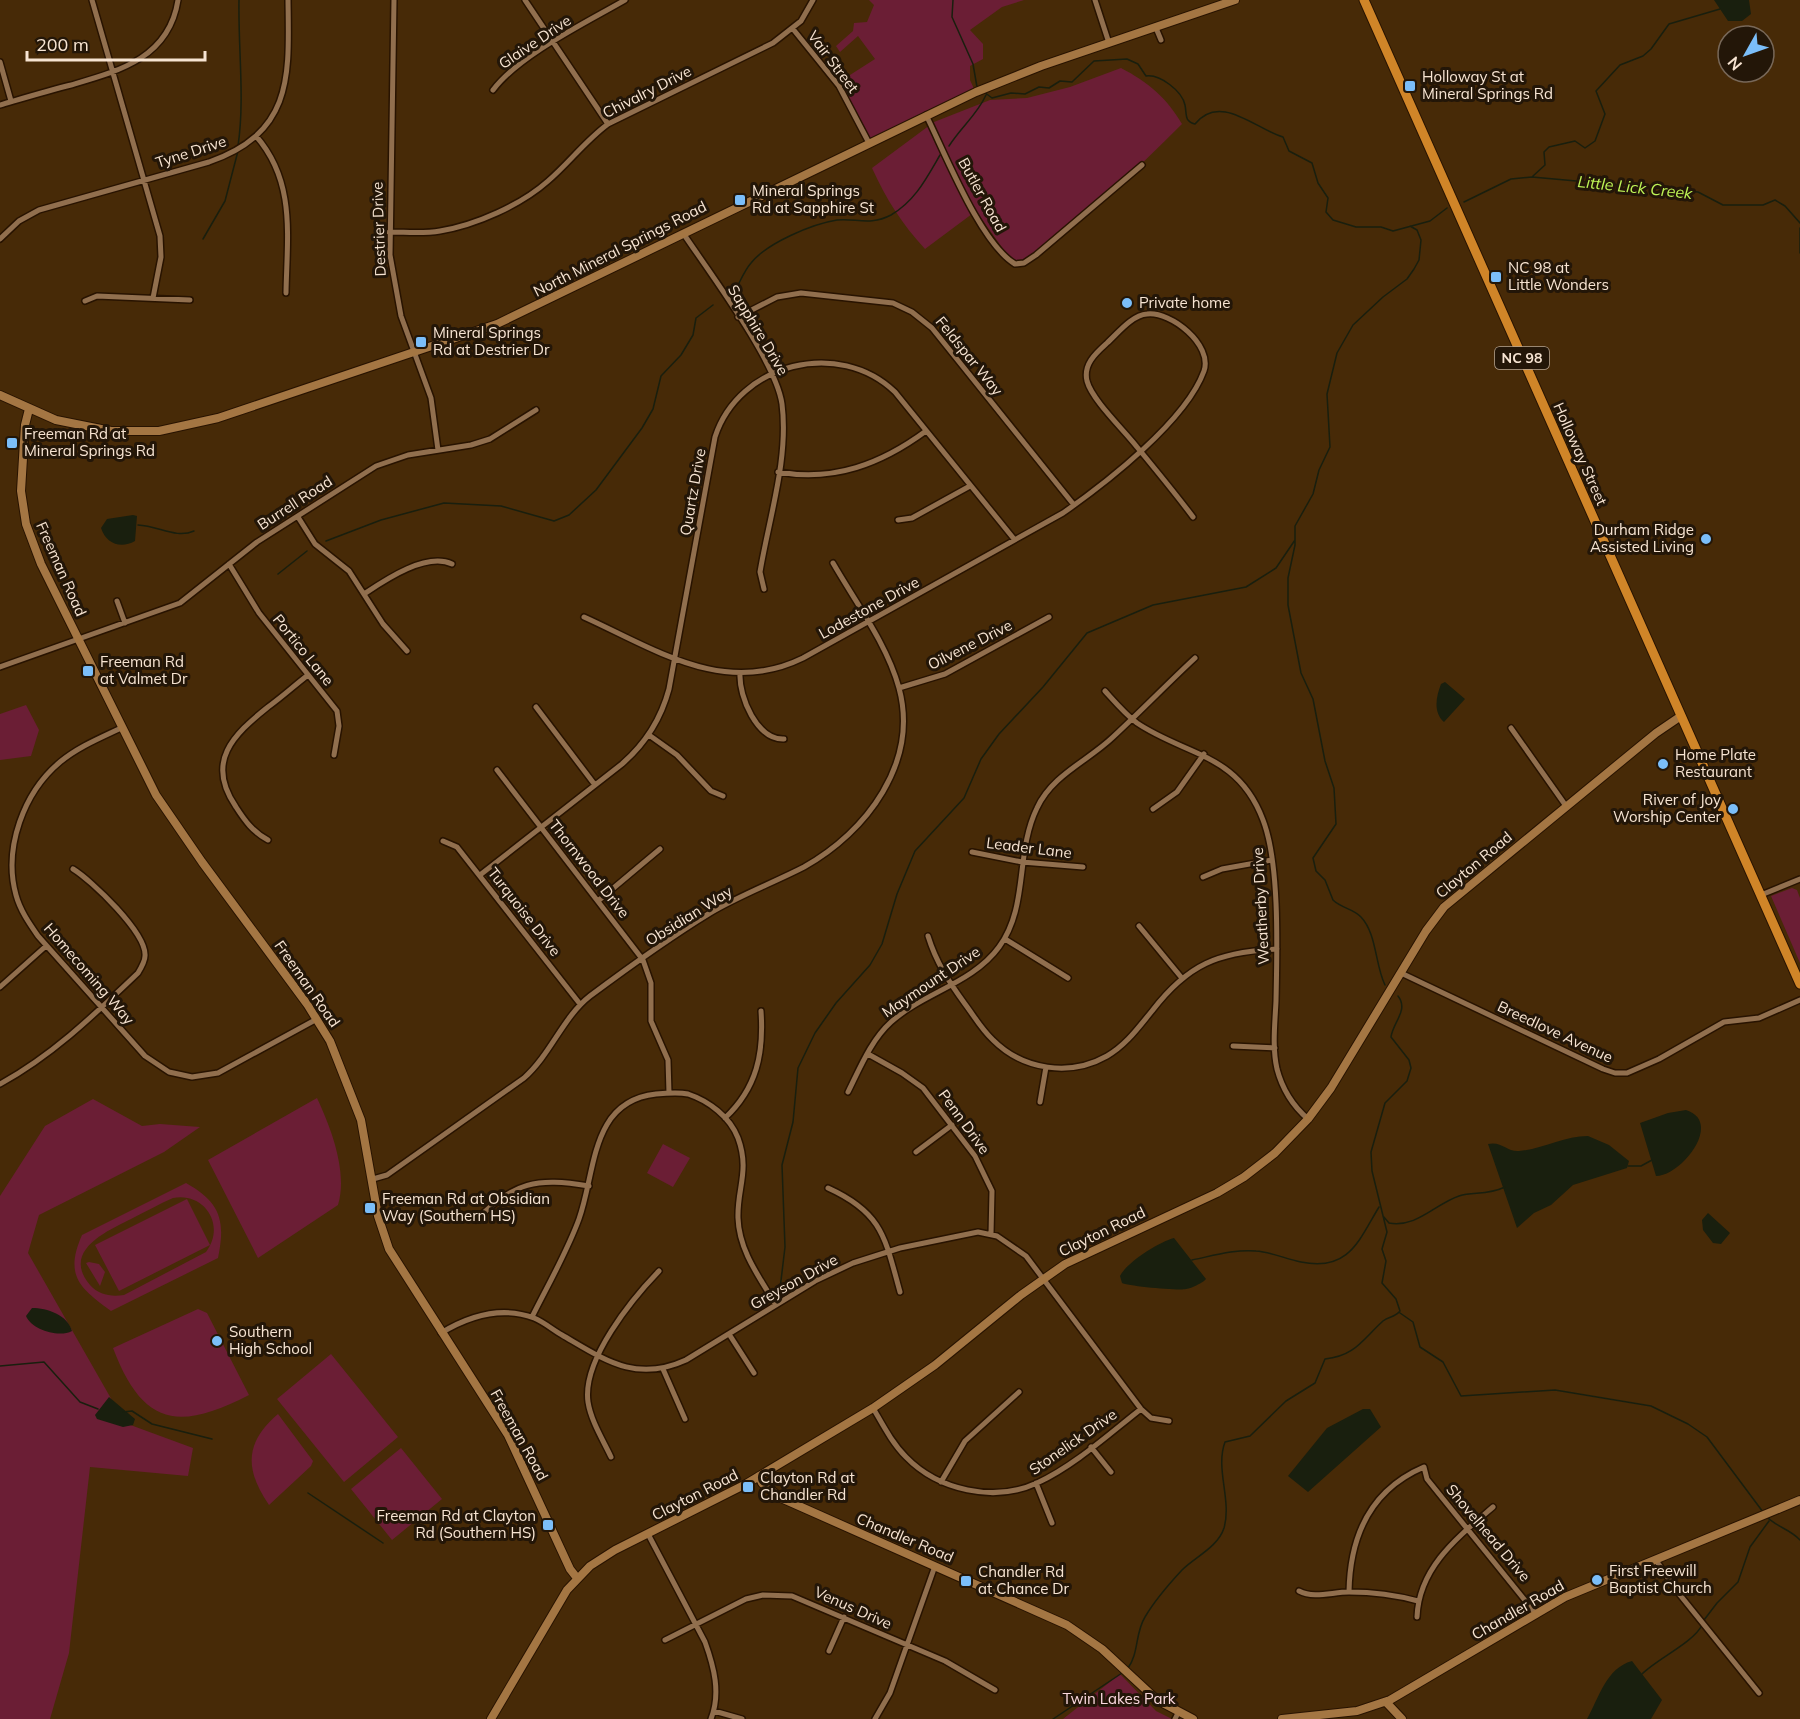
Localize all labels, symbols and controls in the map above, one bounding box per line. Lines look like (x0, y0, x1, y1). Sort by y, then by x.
street label: Glaive Drive (495, 10, 575, 73)
scale bar (27, 24, 206, 62)
north arrow (1716, 24, 1776, 84)
street label: Vair Street (804, 27, 863, 97)
text: 200 m (36, 33, 89, 56)
text: N (1723, 53, 1746, 75)
street label: Chivalry Drive (599, 61, 694, 122)
place label: Holloway St at Mineral Springs Rd (1422, 67, 1553, 103)
marker: Holloway St at Mineral Springs Rd (1403, 79, 1417, 93)
street label: Tyne Drive (153, 131, 229, 172)
street label: Butler Road (954, 154, 1011, 235)
water label: Little Lick Creek (1577, 171, 1694, 203)
street label: Destrier Drive (367, 181, 390, 277)
place label: Mineral Springs Rd at Sapphire St (752, 181, 874, 217)
marker: Mineral Springs Rd at Sapphire St (733, 193, 747, 207)
street label: North Mineral Springs Road (530, 196, 710, 301)
place label: NC 98 at Little Wonders (1508, 258, 1609, 294)
marker: NC 98 at Little Wonders (1489, 270, 1503, 284)
street label: Sapphire Drive (724, 281, 793, 379)
place label: Private home (1139, 293, 1230, 312)
marker: Private home (1120, 296, 1134, 310)
street label: Feldspar Way (932, 312, 1007, 399)
place label: Mineral Springs Rd at Destrier Dr (433, 323, 550, 359)
marker: Mineral Springs Rd at Destrier Dr (414, 335, 428, 349)
road number: NC 98 (1495, 347, 1549, 369)
street label: Holloway Street (1549, 399, 1612, 508)
place label: Freeman Rd at Mineral Springs Rd (24, 424, 155, 460)
marker: Freeman Rd at Mineral Springs Rd (5, 436, 19, 450)
street label: Quartz Drive (675, 447, 710, 537)
street label: Burrell Road (254, 471, 336, 534)
street label: Freeman Road (32, 519, 91, 619)
place label: Durham Ridge Assisted Living (1590, 520, 1694, 556)
marker: Durham Ridge Assisted Living (1699, 532, 1713, 546)
street label: Lodestone Drive (815, 572, 922, 643)
street label: Portico Lane (269, 610, 338, 689)
street label: Oilvene Drive (925, 615, 1015, 674)
place label: Freeman Rd at Valmet Dr (100, 652, 188, 688)
marker: Freeman Rd at Valmet Dr (81, 664, 95, 678)
place label: Home Plate Restaurant (1675, 745, 1756, 781)
marker: Home Plate Restaurant (1656, 757, 1670, 771)
place label: River of Joy Worship Center (1613, 790, 1722, 826)
marker: River of Joy Worship Center (1726, 802, 1740, 816)
street label: Thornwood Drive (545, 816, 634, 922)
street label: Clayton Road (1432, 827, 1516, 902)
street label: Leader Lane (985, 833, 1073, 862)
street label: Weatherby Drive (1248, 847, 1273, 965)
street label: Turquoise Drive (484, 863, 565, 960)
street label: Obsidian Way (642, 881, 736, 950)
street label: Homecoming Way (40, 919, 139, 1028)
street label: Freeman Road (270, 937, 344, 1031)
street label: Maymount Drive (878, 942, 983, 1021)
street label: Breedlove Avenue (1495, 997, 1616, 1067)
street label: Penn Drive (935, 1086, 994, 1158)
place label: Freeman Rd at Obsidian Way (Southern HS) (382, 1189, 550, 1225)
marker: Freeman Rd at Obsidian Way (Southern HS) (363, 1201, 377, 1215)
street label: Clayton Road (1055, 1202, 1148, 1261)
street label: Greyson Drive (747, 1250, 841, 1313)
place label: Southern High School (229, 1322, 312, 1358)
marker: Southern High School (210, 1334, 224, 1348)
street label: Freeman Road (486, 1386, 552, 1484)
street label: Stonelick Drive (1025, 1404, 1120, 1479)
street label: Clayton Road (649, 1465, 741, 1524)
place label: Clayton Rd at Chandler Rd (760, 1468, 855, 1504)
marker: Clayton Rd at Chandler Rd (741, 1480, 755, 1494)
street label: Shovelhead Drive (1442, 1480, 1535, 1585)
place label: Freeman Rd at Clayton Rd (Southern HS) (377, 1506, 536, 1542)
street label: Chandler Road (854, 1509, 957, 1567)
marker: Freeman Rd at Clayton Rd (Southern HS) (541, 1518, 555, 1532)
place label: First Freewill Baptist Church (1609, 1561, 1712, 1597)
place label: Chandler Rd at Chance Dr (978, 1562, 1070, 1598)
marker: First Freewill Baptist Church (1590, 1573, 1604, 1587)
marker: Chandler Rd at Chance Dr (959, 1574, 973, 1588)
street label: Chandler Road (1468, 1575, 1567, 1644)
street label: Venus Drive (812, 1582, 895, 1633)
park label: Twin Lakes Park (1062, 1689, 1176, 1708)

